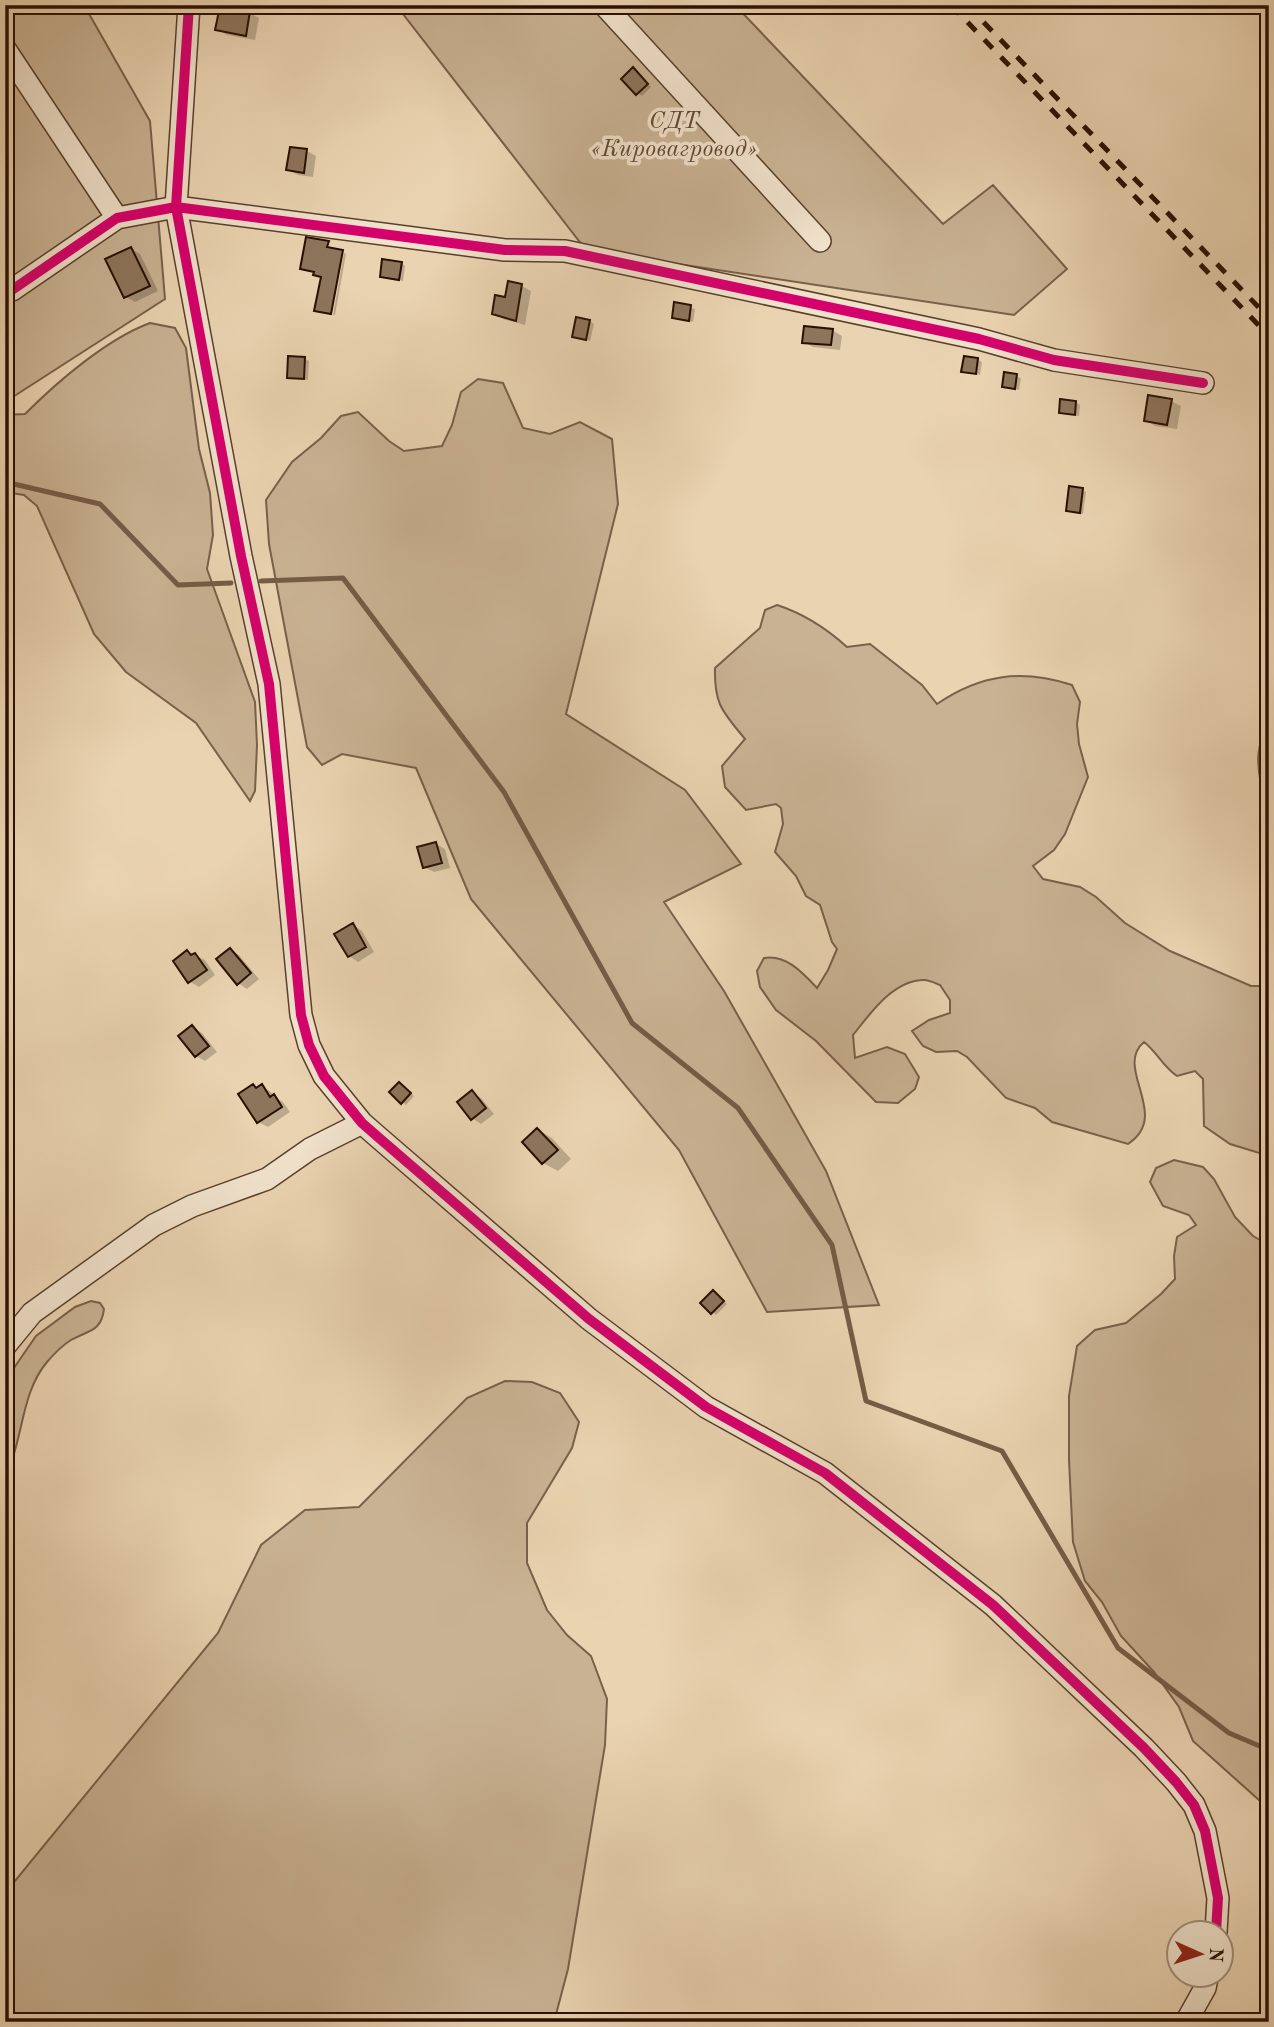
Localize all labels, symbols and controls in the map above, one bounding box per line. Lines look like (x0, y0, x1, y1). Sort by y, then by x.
park label: СДТ «Кировагровод» (591, 110, 757, 162)
north arrow (1166, 1918, 1236, 1988)
text: N (1205, 1947, 1224, 1963)

